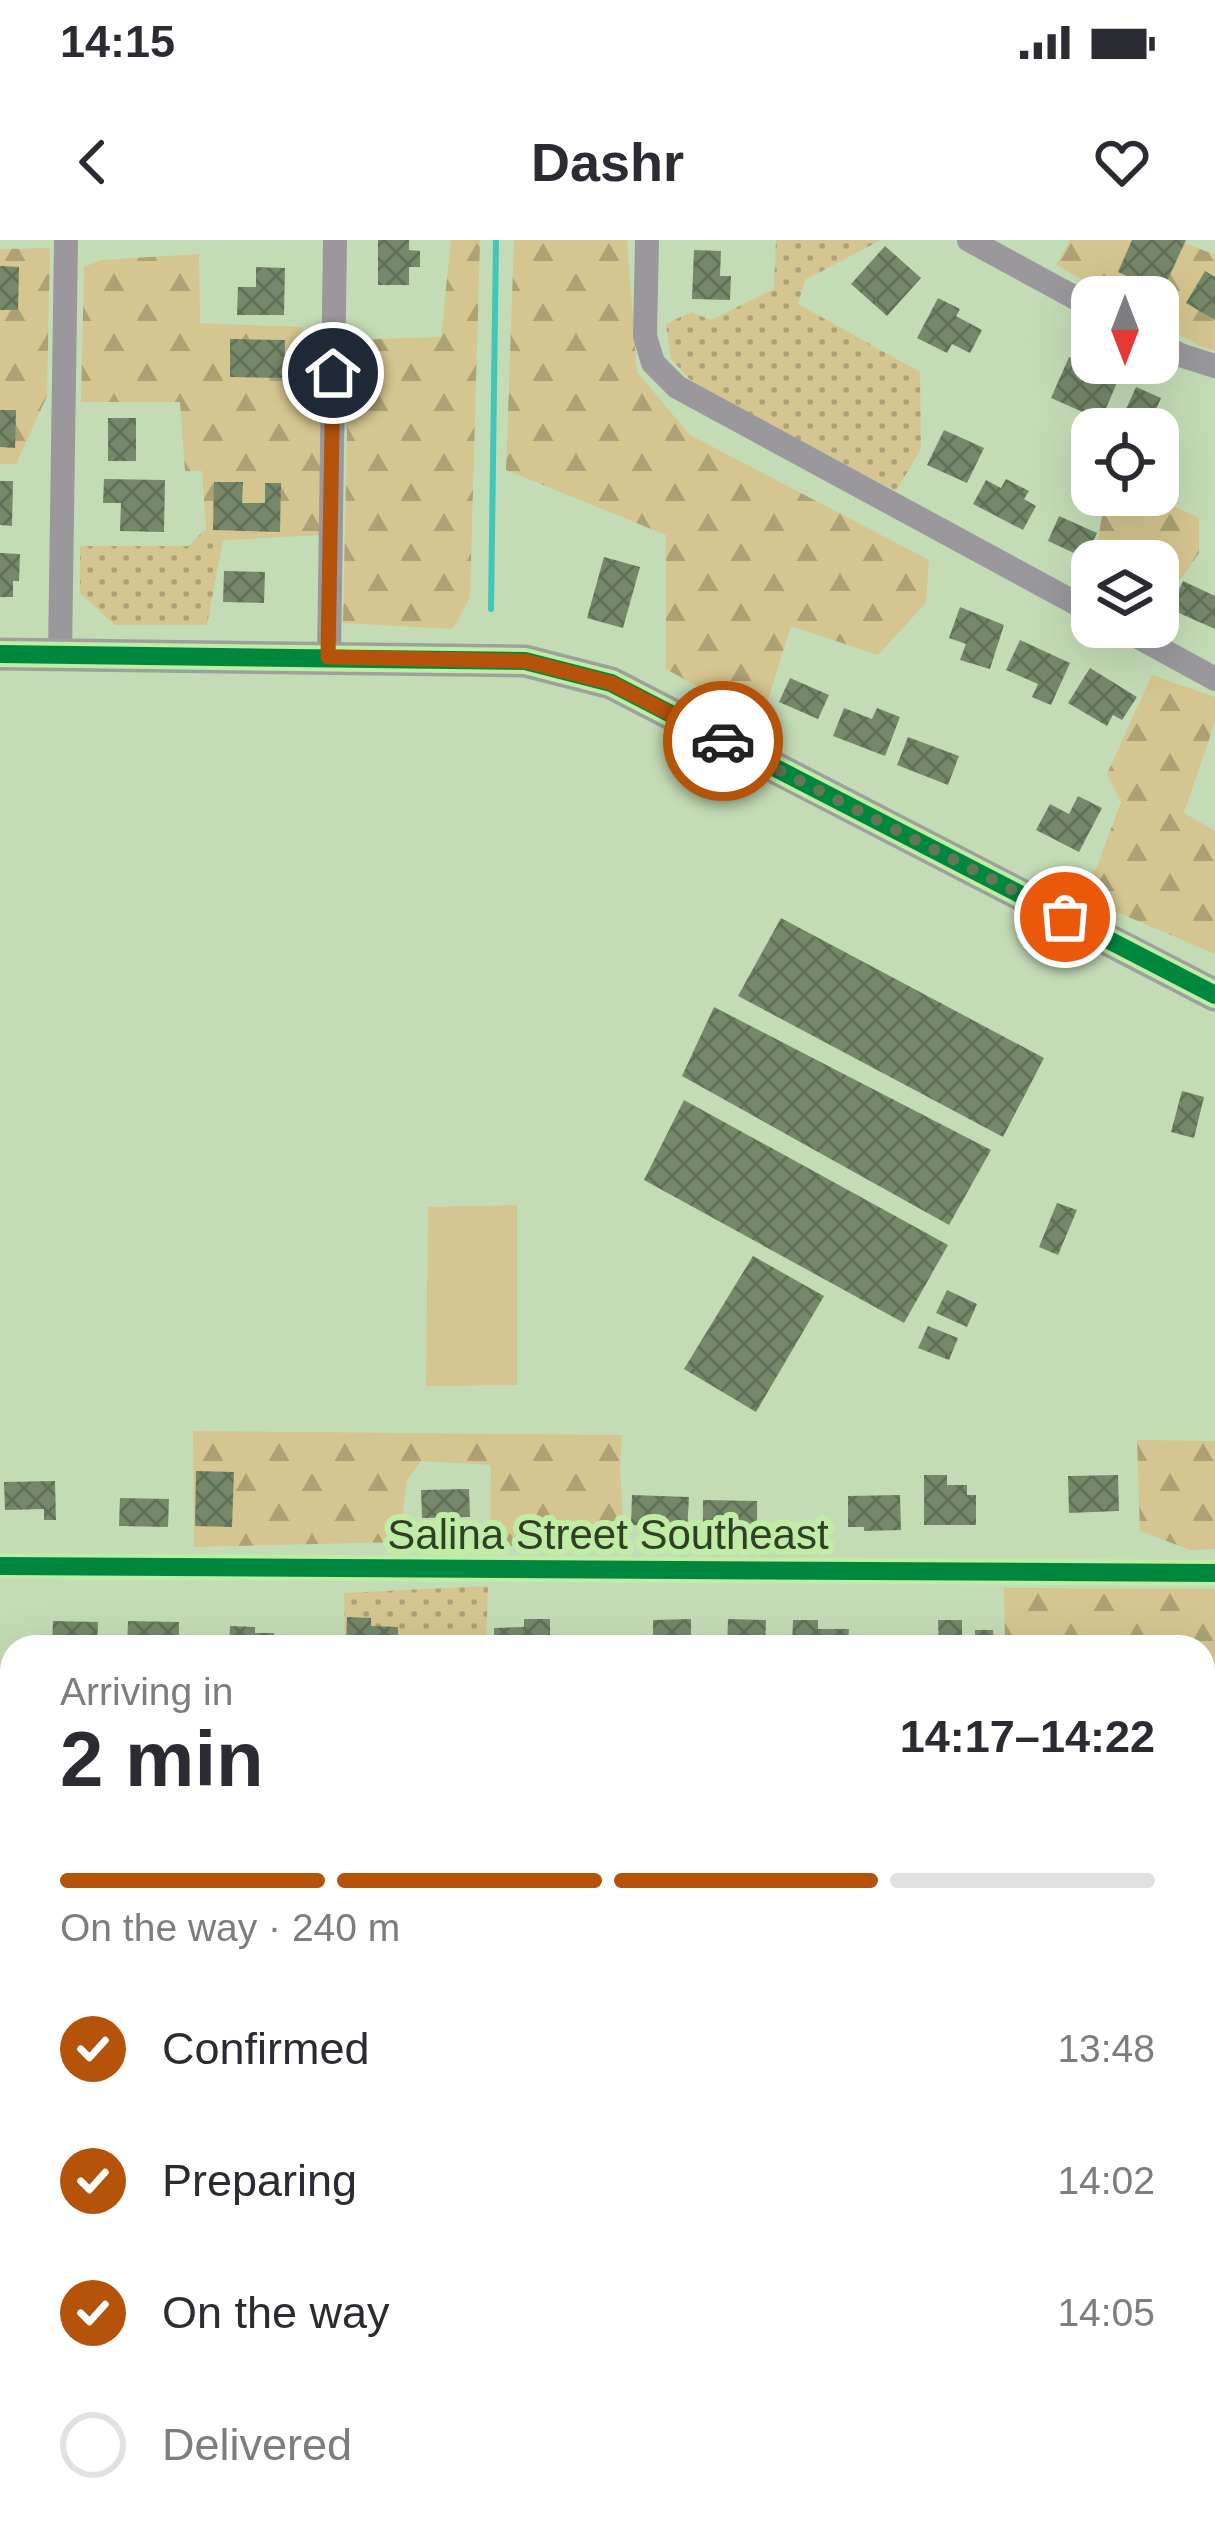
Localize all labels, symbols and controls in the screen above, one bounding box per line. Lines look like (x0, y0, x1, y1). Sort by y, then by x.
text: 14:15 (60, 16, 175, 67)
icon: back (60, 129, 126, 195)
icon: heart (1089, 129, 1155, 195)
text: Dashr (531, 132, 684, 192)
north arrow (1071, 276, 1179, 384)
map controls (1071, 276, 1179, 648)
pin (282, 322, 384, 424)
icon: home (300, 340, 366, 406)
button: locate (1071, 408, 1179, 516)
button: layers (1071, 540, 1179, 648)
courier (663, 681, 783, 801)
icon: car (690, 708, 756, 774)
pin (1014, 866, 1116, 968)
icon: bag (1032, 884, 1098, 950)
street label: Salina Street Southeast (387, 1511, 829, 1558)
text: Arriving in (60, 1670, 233, 1713)
text: 14:17–14:22 (900, 1711, 1155, 1762)
text: 2 min (60, 1715, 264, 1803)
text: On the way · 240 m (60, 1906, 400, 1949)
icon: check (60, 2016, 126, 2082)
text: Confirmed (162, 2023, 370, 2074)
text: 13:48 (1057, 2027, 1155, 2070)
icon: check (60, 2148, 126, 2214)
text: Preparing (162, 2155, 357, 2206)
text: 14:02 (1057, 2159, 1155, 2202)
icon: check (60, 2280, 126, 2346)
text: On the way (162, 2287, 390, 2338)
text: 14:05 (1057, 2291, 1155, 2334)
text: Delivered (162, 2419, 352, 2470)

